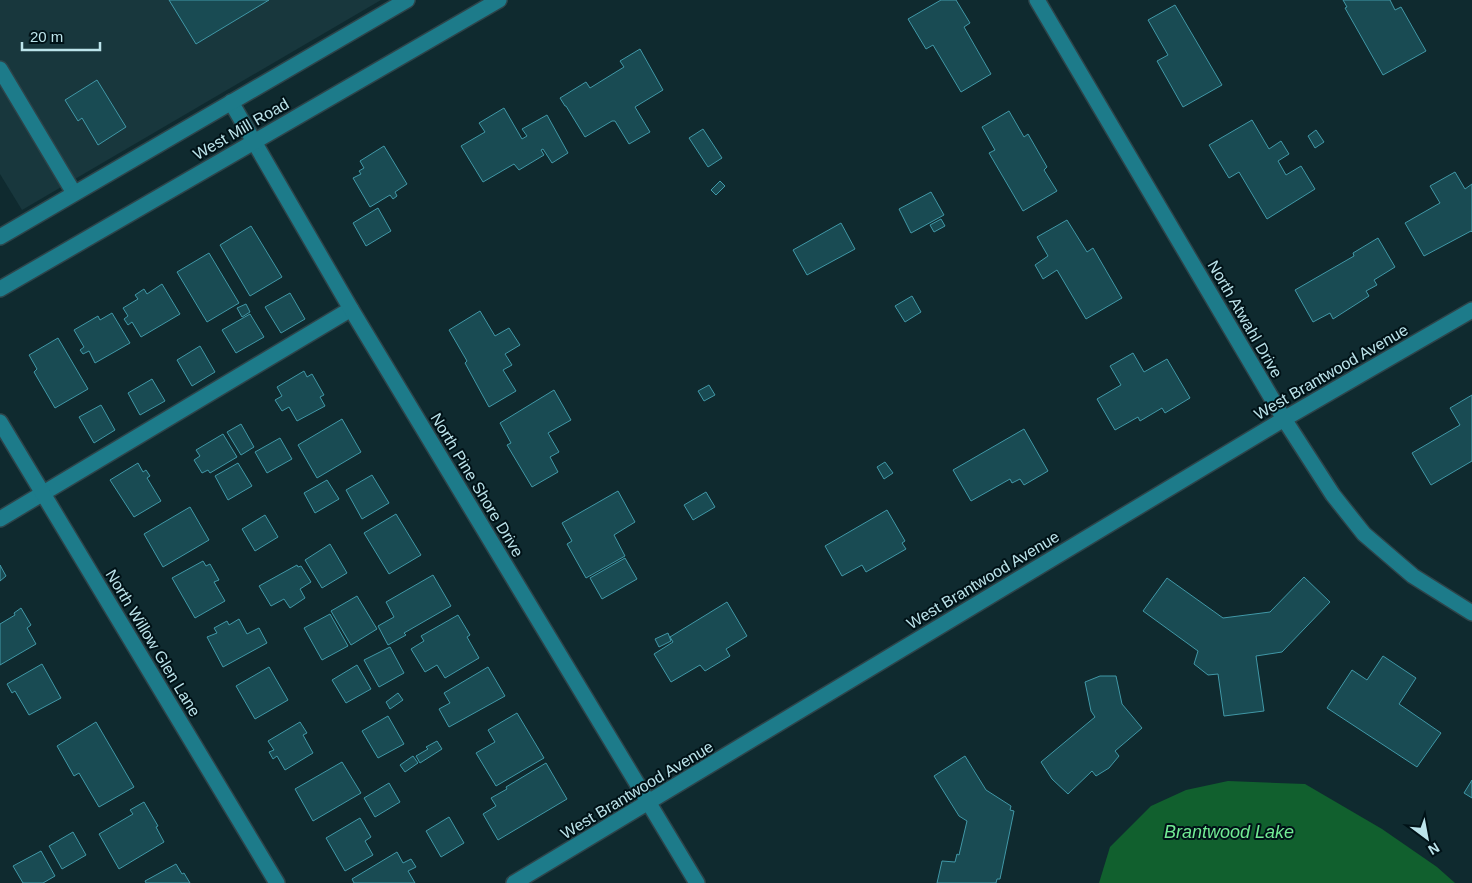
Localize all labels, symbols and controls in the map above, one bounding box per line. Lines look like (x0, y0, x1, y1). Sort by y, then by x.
scale bar (22, 20, 100, 52)
text: 20 m (30, 28, 63, 45)
street label: West Mill Road (190, 95, 292, 163)
street label: North Atwahl Drive (1205, 257, 1286, 381)
street label: West Brantwood Avenue (1251, 321, 1411, 423)
street label: North Pine Shore Drive (427, 410, 527, 560)
street label: West Brantwood Avenue (904, 528, 1062, 632)
street label: North Willow Glen Lane (102, 567, 204, 719)
street label: West Brantwood Avenue (558, 738, 716, 842)
north arrow (1402, 813, 1452, 863)
water label: Brantwood Lake (1164, 822, 1294, 842)
text: N (1425, 840, 1442, 858)

